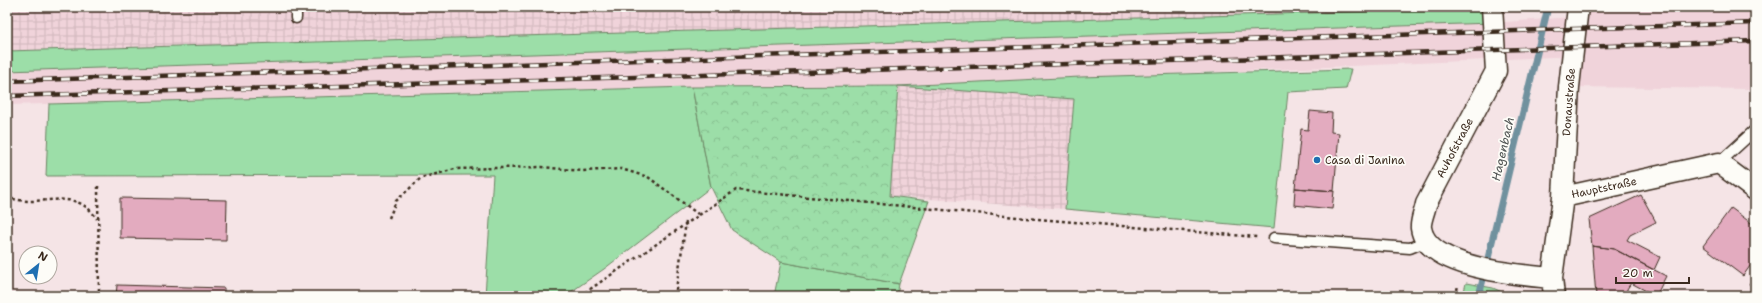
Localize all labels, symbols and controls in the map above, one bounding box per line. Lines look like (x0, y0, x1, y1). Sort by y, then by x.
street label: Donaustraße (1559, 68, 1579, 136)
street label: Auhofstraße (1433, 115, 1477, 181)
water label: Hagenbach (1488, 115, 1518, 183)
place label: Casa di Janina (1325, 153, 1405, 168)
marker: Casa di Janina (1312, 155, 1322, 165)
street label: Hauptstraße (1570, 174, 1638, 202)
north arrow (18, 245, 58, 285)
text: N (35, 248, 51, 266)
scale bar (1616, 259, 1689, 285)
text: 20 m (1622, 265, 1653, 281)

